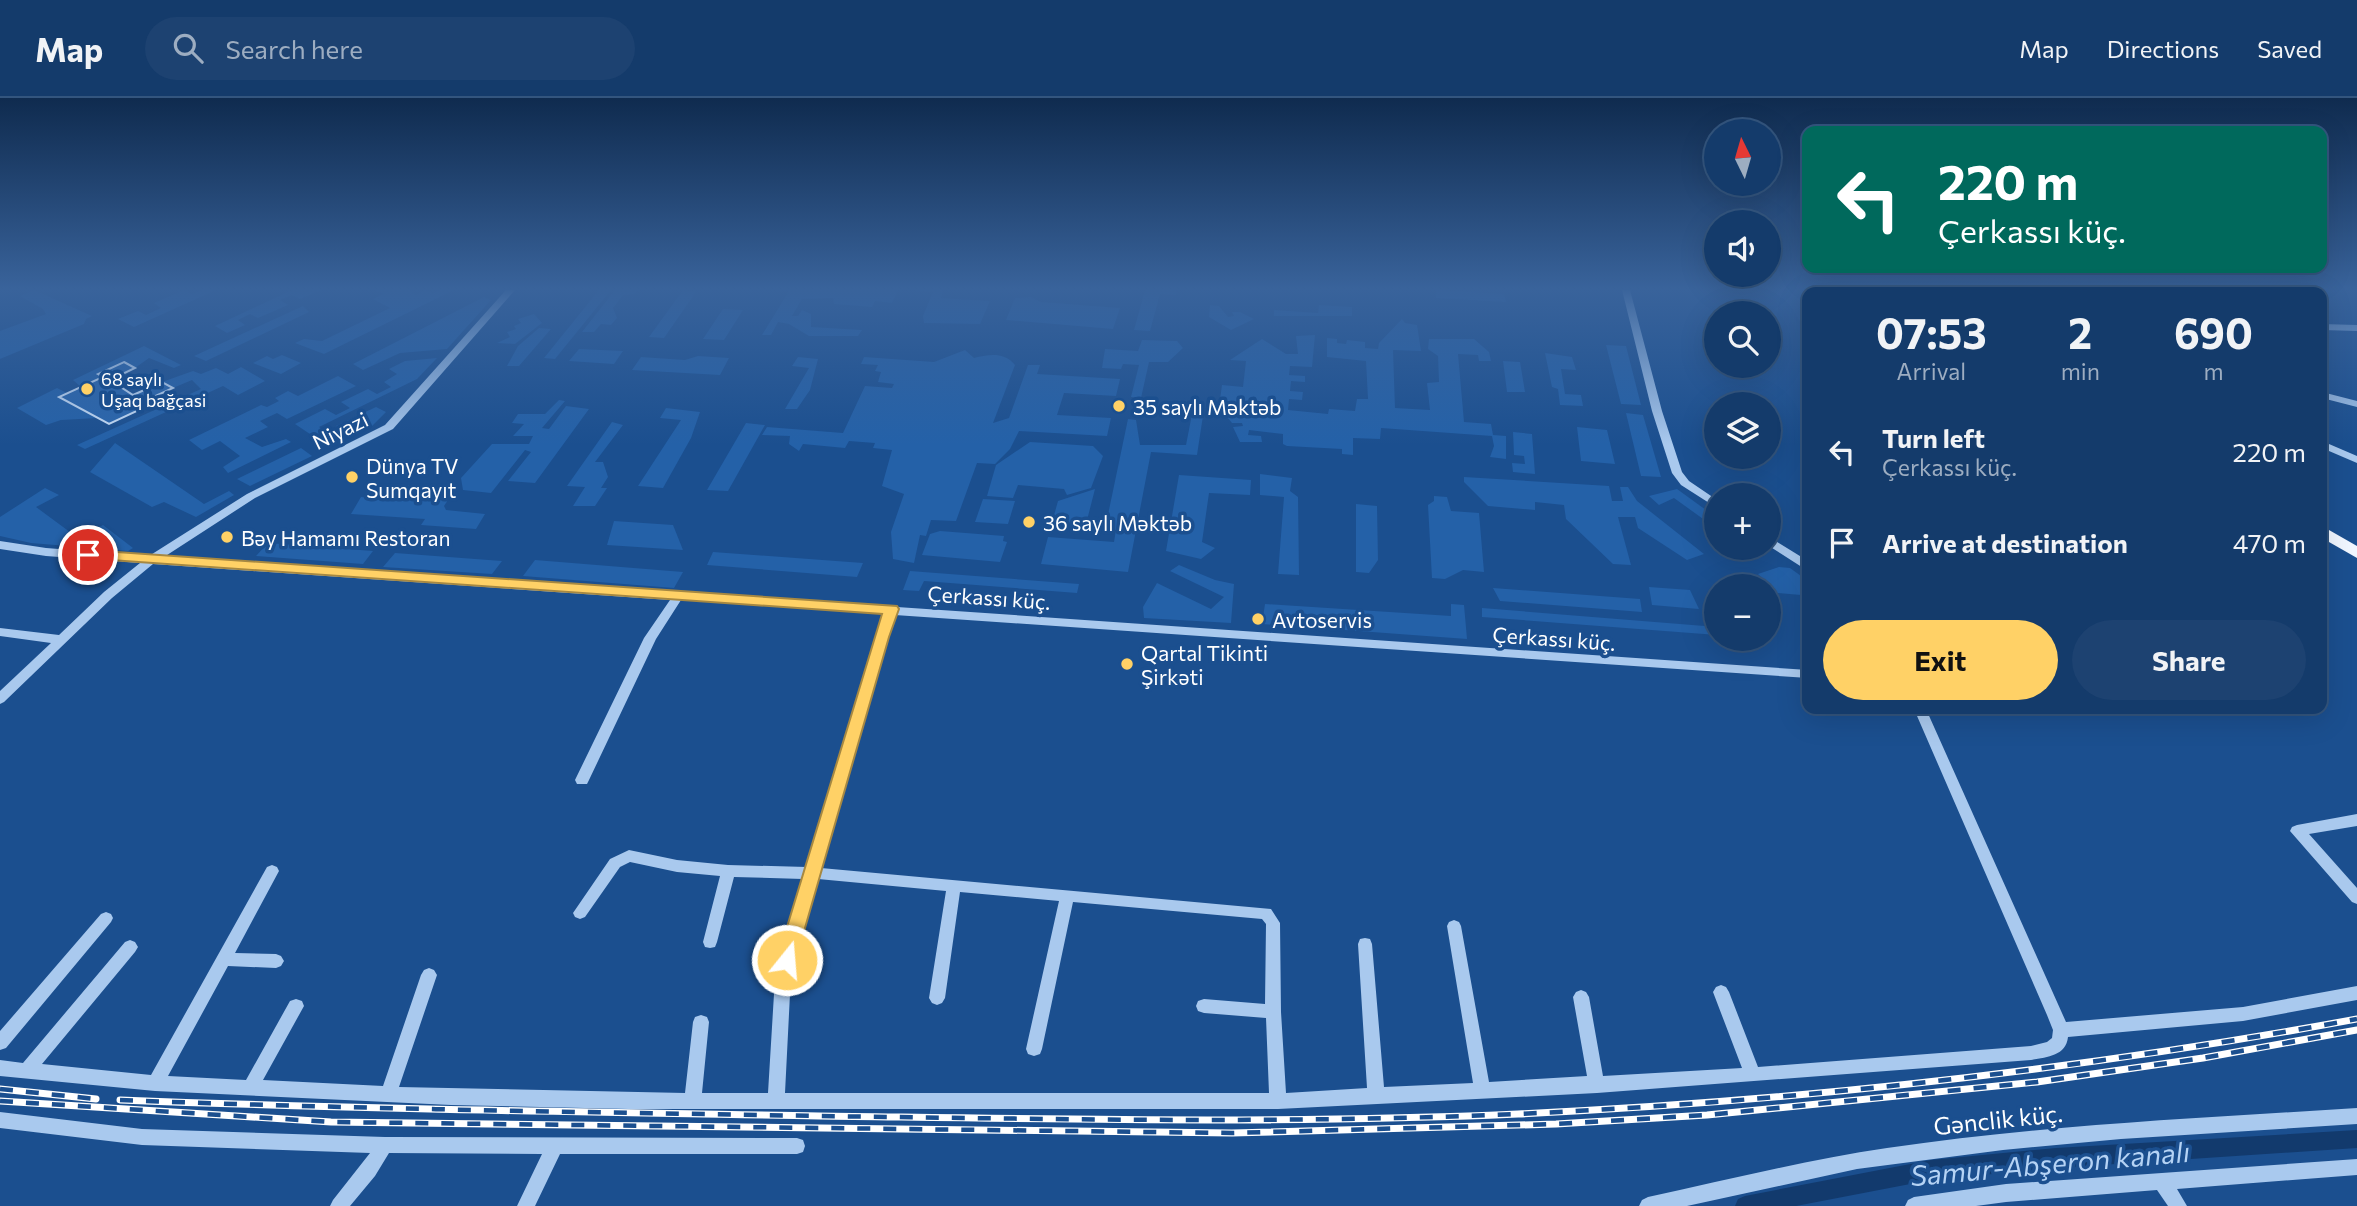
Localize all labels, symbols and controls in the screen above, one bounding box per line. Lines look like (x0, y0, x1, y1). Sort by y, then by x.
search box (145, 17, 635, 80)
text: Map (35, 28, 103, 69)
icon: search (169, 29, 207, 67)
text: Search here (225, 33, 363, 64)
text: Map (2019, 34, 2069, 63)
text: Directions (2107, 34, 2219, 63)
text: Saved (2257, 34, 2322, 63)
north arrow (1704, 119, 1782, 196)
map controls (1704, 119, 1781, 651)
text: 220 m (1938, 150, 2078, 210)
icon: left (1823, 154, 1914, 245)
button: sound (1704, 210, 1781, 287)
text: Çerkassı küç. (1938, 210, 2126, 250)
button: search (1704, 301, 1781, 378)
text: 07:53 (1876, 306, 1987, 358)
text: 2 (2068, 306, 2092, 358)
text: 690 (2174, 306, 2253, 358)
text: Arrival (1897, 357, 1966, 385)
text: min (2061, 357, 2100, 385)
text: m (2203, 357, 2223, 385)
place label: 68 saylı Uşaq bağçasi (101, 368, 207, 411)
marker: 68 saylı Uşaq bağçasi (79, 381, 95, 397)
button: layers (1704, 392, 1781, 469)
place label: 35 saylı Məktəb (1133, 394, 1281, 419)
marker: 35 saylı Məktəb (1111, 398, 1127, 414)
street label: Niyazi (308, 406, 372, 454)
text: Turn left (1882, 422, 1985, 453)
icon: left (1823, 433, 1861, 471)
text: 220 m (2233, 436, 2306, 467)
place label: Dünya TV Sumqayıt (366, 453, 459, 502)
text: Çerkassı küç. (1882, 453, 2017, 481)
marker: Dünya TV Sumqayıt (344, 469, 360, 485)
button: + (1704, 483, 1781, 560)
place label: 36 saylı Məktəb (1043, 510, 1192, 535)
marker: 36 saylı Məktəb (1021, 514, 1037, 530)
icon: arrive (1823, 524, 1861, 562)
pin (58, 525, 118, 585)
place label: Bәy Hamamı Restoran (241, 525, 450, 550)
text: Arrive at destination (1882, 527, 2128, 558)
text: 470 m (2233, 527, 2306, 558)
marker: Bәy Hamamı Restoran (219, 529, 235, 545)
icon: arrive (69, 536, 107, 574)
button: − (1704, 574, 1781, 651)
street label: Çerkassı küç. (927, 580, 1051, 614)
place label: Avtoservis (1272, 607, 1372, 632)
marker: Avtoservis (1250, 611, 1266, 627)
button: Exit (1823, 620, 2058, 700)
button: Share (2072, 620, 2306, 700)
street label: Çerkassı küç. (1492, 621, 1616, 655)
place label: Qartal Tikinti Şirkәti (1141, 640, 1268, 689)
marker: Qartal Tikinti Şirkәti (1119, 656, 1135, 672)
position arrow (750, 923, 824, 997)
street label: Gənclik küç. (1932, 1098, 2064, 1140)
water label: Samur-Abşeron kanalı (1909, 1134, 2191, 1192)

